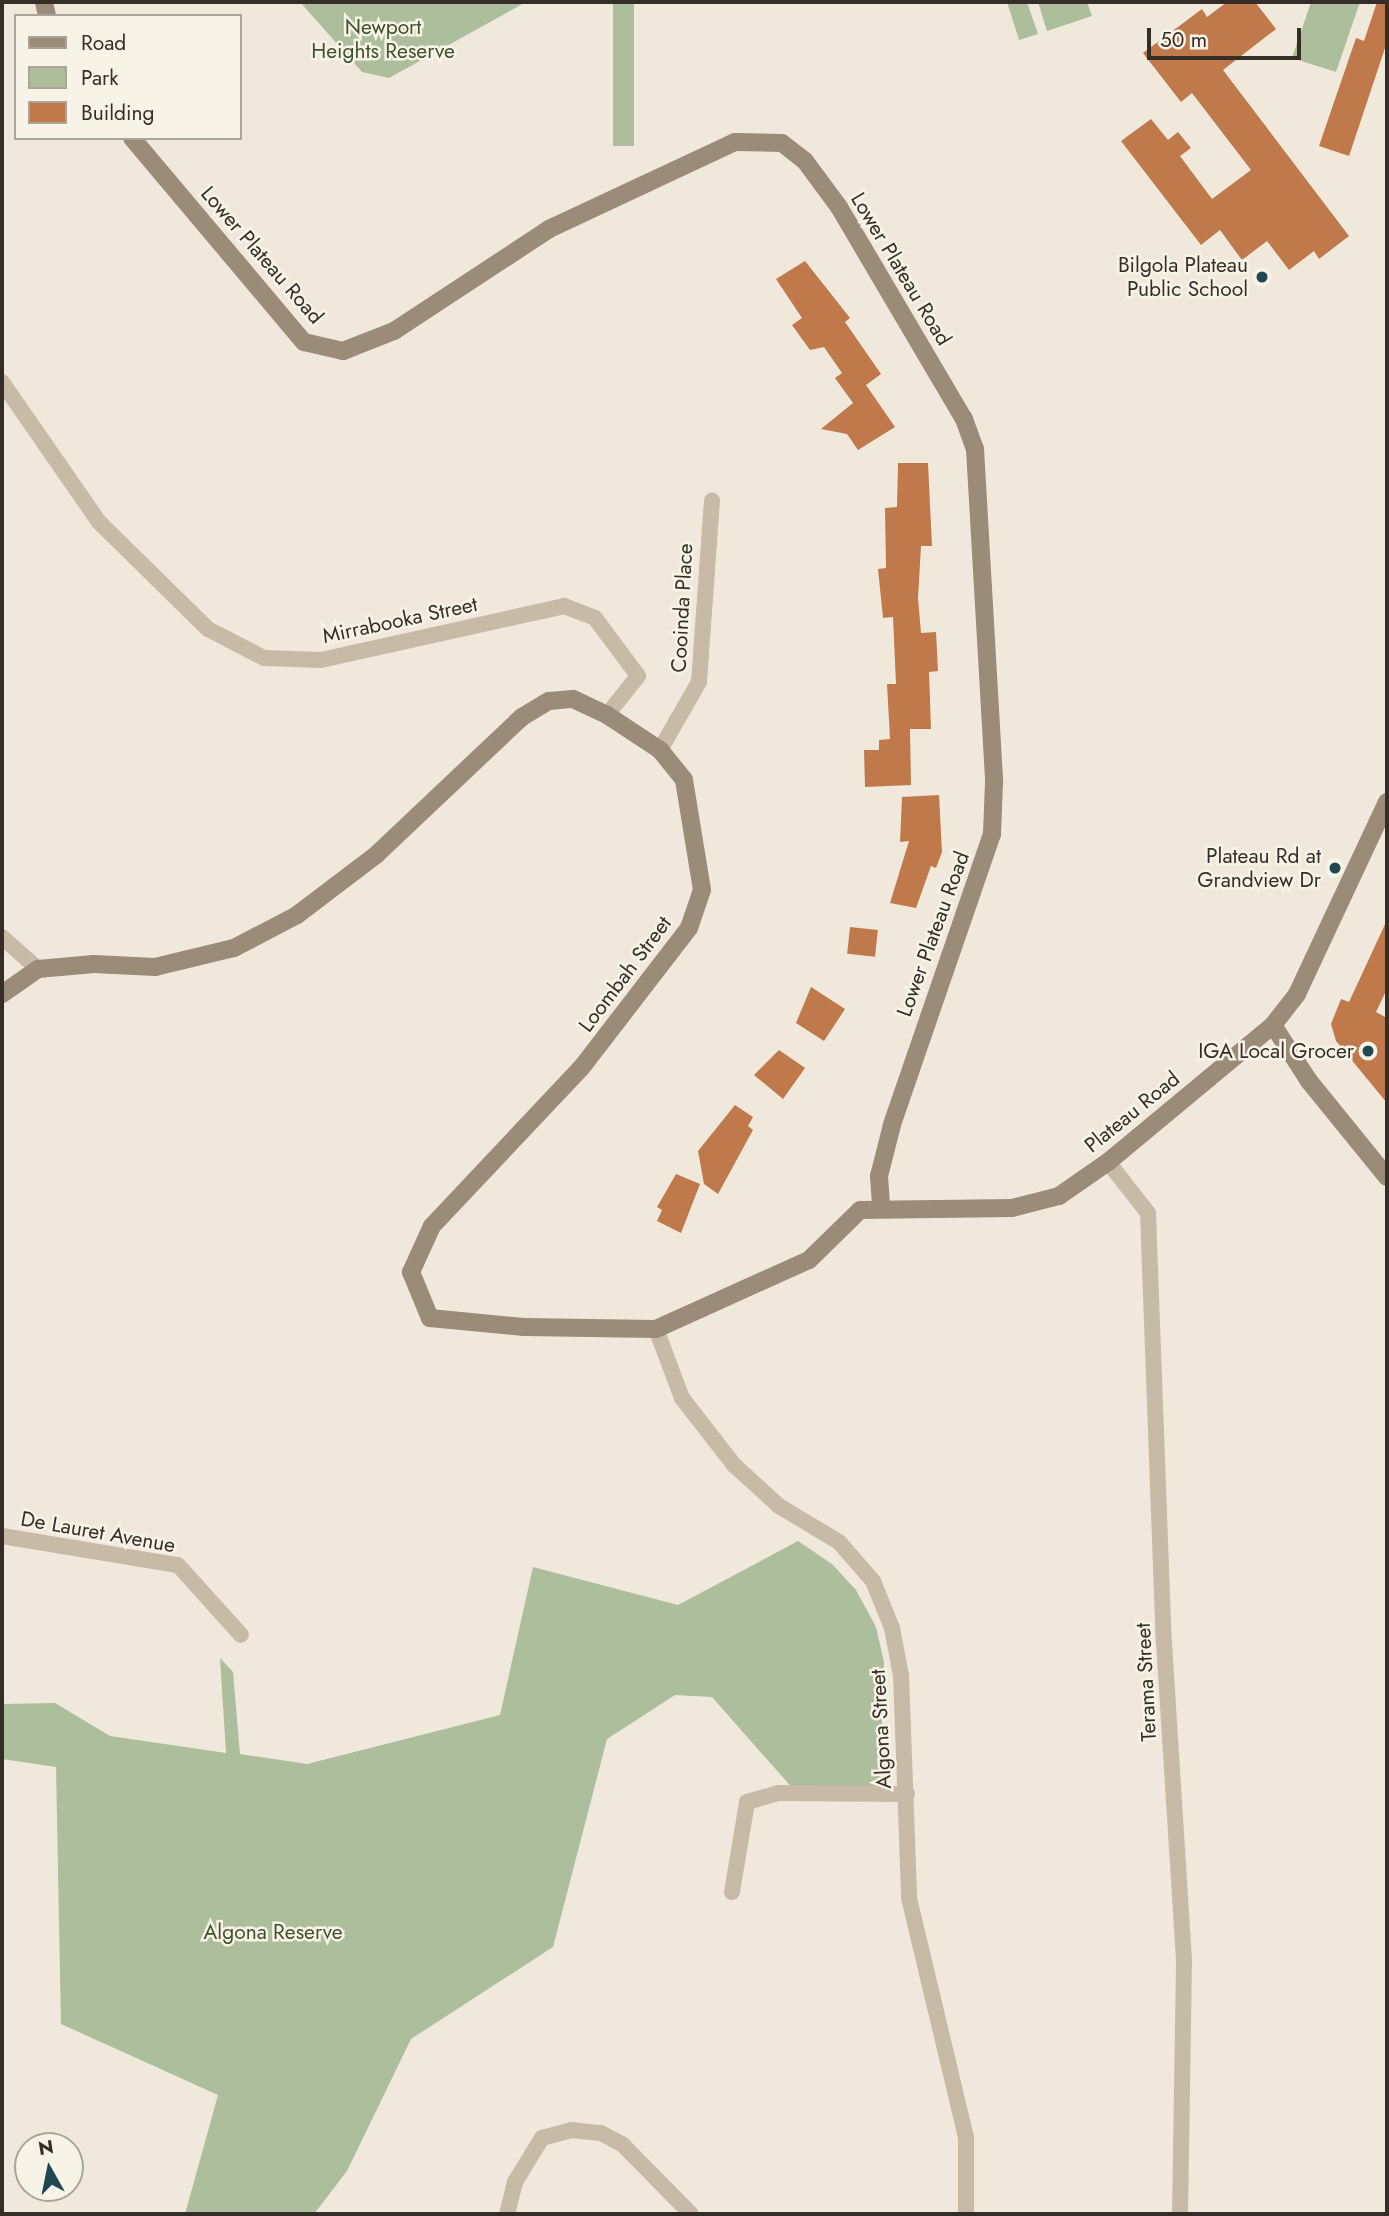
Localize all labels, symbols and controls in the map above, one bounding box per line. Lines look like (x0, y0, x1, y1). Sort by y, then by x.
legend (14, 14, 242, 140)
park label: Newport Heights Reserve (311, 14, 455, 64)
scale bar (1151, 14, 1305, 58)
text: 50 m (1160, 25, 1207, 55)
text: Road (81, 28, 126, 58)
text: Park (81, 63, 118, 93)
text: Building (81, 98, 154, 128)
street label: Lower Plateau Road (195, 181, 329, 329)
street label: Lower Plateau Road (845, 188, 957, 350)
place label: Bilgola Plateau Public School (1118, 252, 1248, 302)
marker: Bilgola Plateau Public School (1254, 269, 1270, 285)
street label: Cooinda Place (666, 543, 698, 673)
street label: Mirrabooka Street (320, 591, 480, 649)
place label: Plateau Rd at Grandview Dr (1197, 843, 1321, 893)
street label: Lower Plateau Road (891, 848, 975, 1020)
marker: Plateau Rd at Grandview Dr (1327, 860, 1343, 876)
street label: Loombah Street (573, 911, 677, 1037)
place label: IGA Local Grocer (1198, 1038, 1354, 1064)
marker: IGA Local Grocer (1360, 1043, 1376, 1059)
street label: Plateau Road (1079, 1066, 1185, 1158)
street label: De Lauret Avenue (19, 1506, 177, 1558)
street label: Terama Street (1130, 1622, 1162, 1742)
street label: Algona Street (865, 1669, 897, 1789)
park label: Algona Reserve (204, 1919, 342, 1945)
north arrow (14, 2132, 84, 2202)
text: N (36, 2133, 56, 2162)

